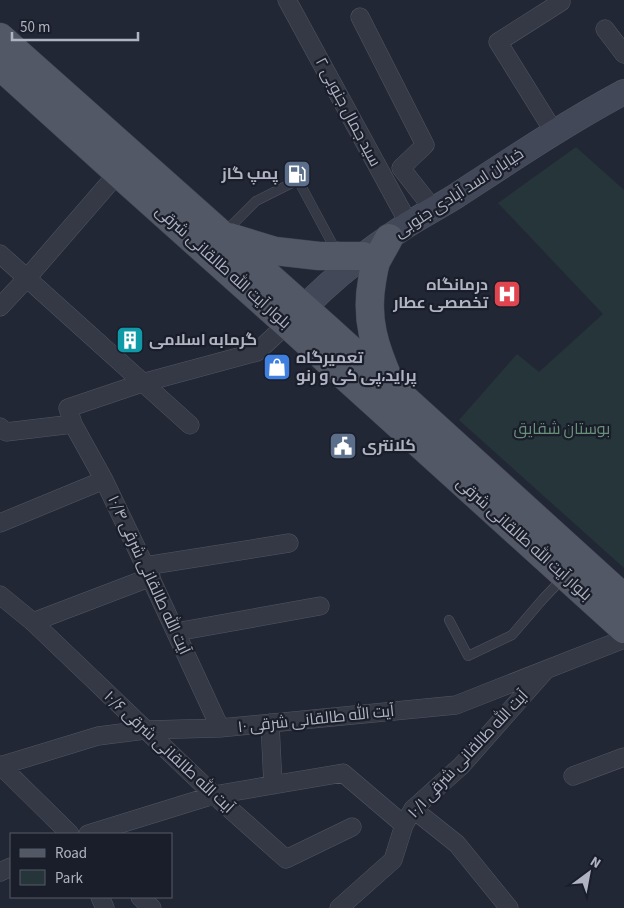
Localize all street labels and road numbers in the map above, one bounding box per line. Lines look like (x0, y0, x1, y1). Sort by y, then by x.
street label: سید جمال جنوبی ۲ (310, 53, 386, 171)
street label: خیابان اسد آبادی جنوبی (390, 143, 528, 243)
street label: بلوار آیت الله طالقانی شرقی (150, 200, 296, 334)
street label: بلوار آیت الله طالقانی شرقی (451, 472, 597, 606)
street label: آیت الله طالقانی شرقی ۱۰/۴ (102, 492, 196, 659)
street label: آیت الله طالقانی شرقی ۱۰/۱ (403, 685, 534, 823)
street label: آیت الله طالقانی شرقی ۱۰/۶ (99, 686, 239, 819)
street label: آیت الله طالقانی شرقی ۱۰ (237, 700, 396, 738)

